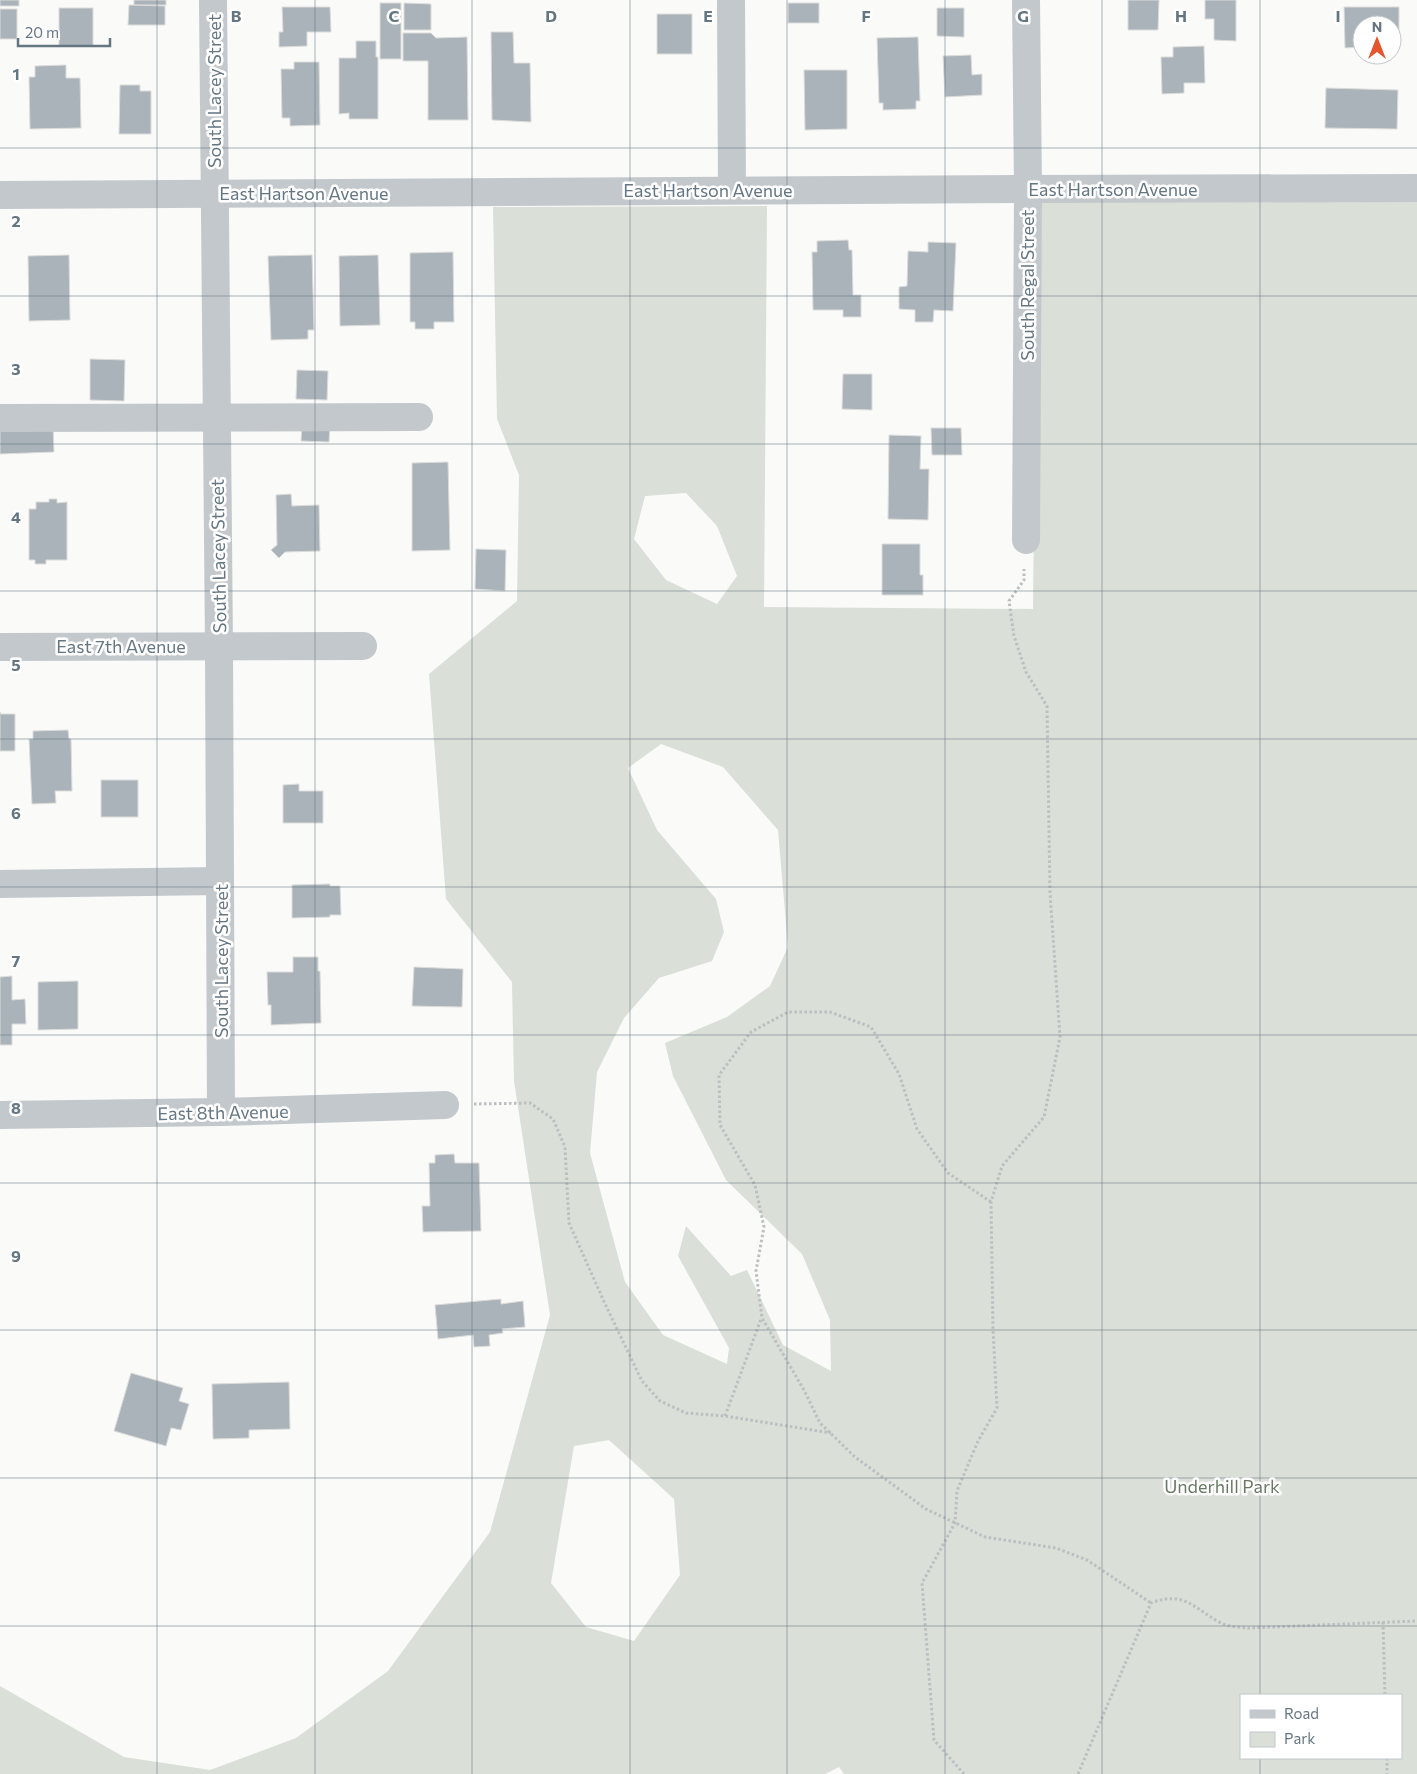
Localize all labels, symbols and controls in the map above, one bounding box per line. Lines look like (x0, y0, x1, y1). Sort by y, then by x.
text: B (231, 6, 242, 25)
text: C (389, 6, 400, 25)
text: D (545, 6, 557, 25)
text: E (703, 6, 713, 25)
text: F (861, 6, 871, 25)
text: G (1017, 6, 1029, 25)
text: H (1175, 6, 1187, 25)
text: I (1335, 6, 1341, 25)
street label: South Lacey Street (203, 14, 225, 168)
scale bar (18, 15, 110, 47)
north arrow (1352, 15, 1402, 65)
text: N (1372, 18, 1382, 35)
text: 20 m (25, 23, 59, 41)
text: 1 (12, 64, 20, 83)
street label: East Hartson Avenue (1028, 178, 1198, 200)
street label: East Hartson Avenue (623, 179, 793, 201)
street label: East Hartson Avenue (219, 182, 389, 204)
street label: South Regal Street (1016, 209, 1038, 361)
text: 2 (11, 211, 21, 230)
text: 3 (11, 359, 21, 378)
street label: South Lacey Street (206, 479, 230, 633)
text: 4 (11, 507, 21, 526)
street label: East 7th Avenue (56, 635, 186, 657)
text: 5 (11, 655, 21, 674)
text: 6 (11, 803, 21, 822)
street label: South Lacey Street (210, 884, 232, 1038)
text: 7 (12, 951, 21, 970)
text: 8 (11, 1098, 21, 1117)
street label: East 8th Avenue (157, 1100, 289, 1124)
text: 9 (11, 1246, 21, 1265)
park label: Underhill Park (1164, 1475, 1280, 1497)
legend (1240, 1694, 1402, 1759)
text: Road (1284, 1704, 1319, 1722)
text: Park (1284, 1729, 1315, 1747)

